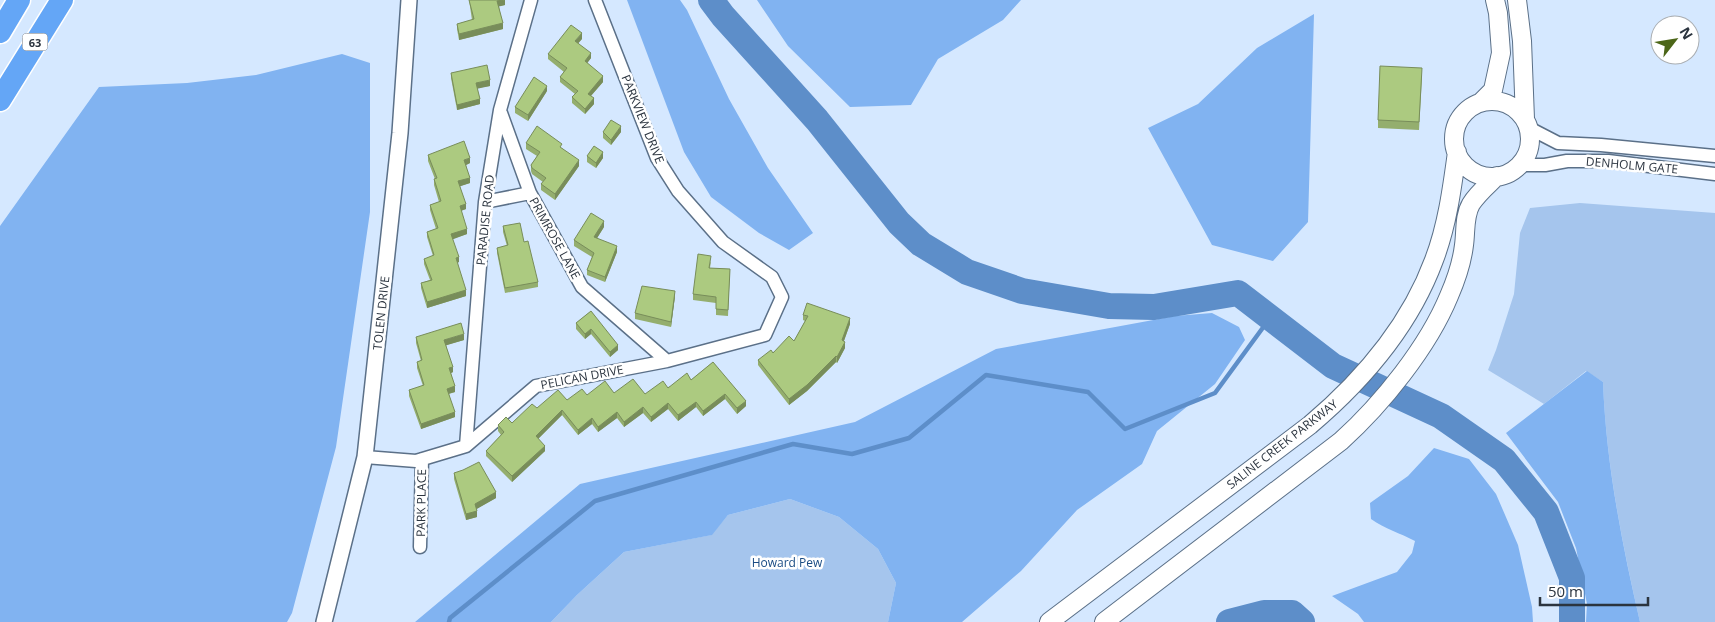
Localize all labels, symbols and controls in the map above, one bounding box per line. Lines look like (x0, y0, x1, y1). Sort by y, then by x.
north arrow (1650, 15, 1700, 65)
text: N (1675, 23, 1698, 43)
road number: 63 (22, 34, 48, 51)
street label: PARKVIEW DRIVE (617, 72, 669, 166)
street label: DENHOLM GATE (1585, 153, 1679, 177)
street label: PARADISE ROAD (472, 174, 498, 266)
street label: PRIMROSE LANE (525, 194, 585, 282)
street label: TOLEN DRIVE (369, 275, 393, 351)
street label: PELICAN DRIVE (539, 361, 625, 393)
street label: SALINE CREEK PARKWAY (1223, 395, 1341, 493)
street label: PARK PLACE (412, 469, 430, 537)
park label: Howard Pew (752, 554, 823, 571)
scale bar (1540, 574, 1648, 606)
text: 50 m (1548, 581, 1583, 601)

